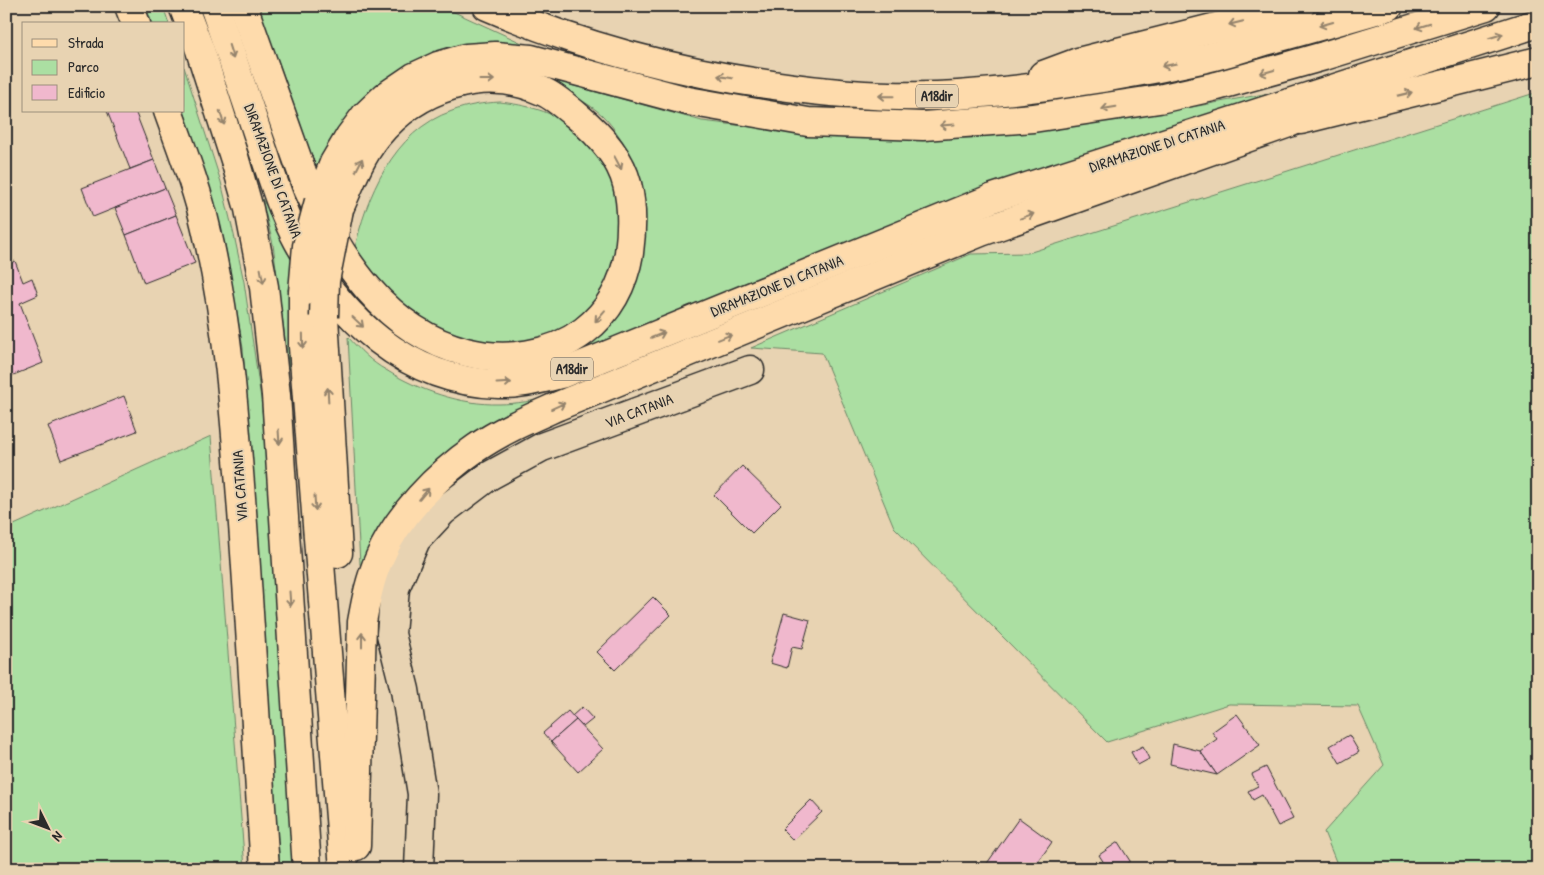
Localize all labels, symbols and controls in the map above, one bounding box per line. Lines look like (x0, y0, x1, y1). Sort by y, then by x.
one-way arrow (1228, 19, 1244, 28)
one-way arrow (1318, 20, 1334, 30)
one-way arrow (1415, 21, 1431, 31)
legend (22, 22, 185, 112)
one-way arrow (1487, 31, 1503, 41)
text: Strada (68, 32, 104, 53)
one-way arrow (226, 44, 236, 60)
text: Parco (68, 56, 99, 77)
one-way arrow (1161, 61, 1177, 70)
one-way arrow (1260, 68, 1276, 78)
one-way arrow (717, 72, 733, 82)
one-way arrow (479, 75, 495, 85)
text: Edificio (68, 82, 105, 103)
road number: A18dir (916, 84, 958, 108)
one-way arrow (1396, 89, 1412, 98)
one-way arrow (878, 91, 894, 100)
street label: DIRAMAZIONE DI CATANIA (239, 101, 308, 241)
one-way arrow (1101, 103, 1117, 113)
one-way arrow (218, 110, 227, 126)
street label: DIRAMAZIONE DI CATANIA (1086, 113, 1228, 177)
one-way arrow (939, 120, 955, 129)
one-way arrow (613, 156, 623, 171)
one-way arrow (355, 158, 364, 173)
one-way arrow (1018, 211, 1034, 220)
street label: DIRAMAZIONE DI CATANIA (707, 249, 847, 322)
one-way arrow (257, 267, 267, 283)
one-way arrow (595, 309, 606, 322)
one-way arrow (352, 316, 365, 328)
one-way arrow (650, 329, 665, 339)
one-way arrow (298, 332, 308, 349)
one-way arrow (717, 332, 732, 342)
road number: A18dir (551, 358, 593, 380)
one-way arrow (496, 379, 512, 388)
one-way arrow (324, 388, 333, 404)
street label: VIA CATANIA (602, 388, 677, 433)
one-way arrow (550, 400, 565, 410)
one-way arrow (275, 429, 284, 445)
street label: VIA CATANIA (226, 449, 252, 522)
one-way arrow (418, 488, 429, 501)
one-way arrow (311, 495, 320, 511)
one-way arrow (285, 591, 294, 607)
one-way arrow (357, 632, 367, 648)
north arrow (22, 802, 72, 852)
text: N (48, 828, 68, 847)

